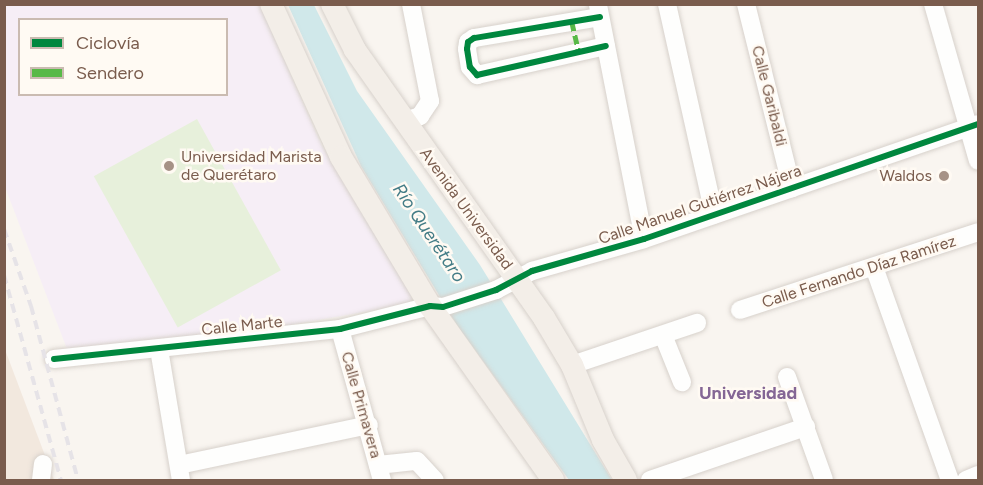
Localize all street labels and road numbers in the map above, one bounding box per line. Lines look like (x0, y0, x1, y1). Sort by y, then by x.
street label: Calle Garibaldi (747, 44, 791, 148)
street label: Avenida Universidad (415, 144, 517, 274)
street label: Calle Manuel Gutiérrez Nájera (596, 161, 804, 249)
street label: Calle Fernando Díaz Ramírez (760, 232, 958, 312)
street label: Calle Marte (201, 312, 283, 340)
street label: Calle Primavera (337, 350, 385, 460)

